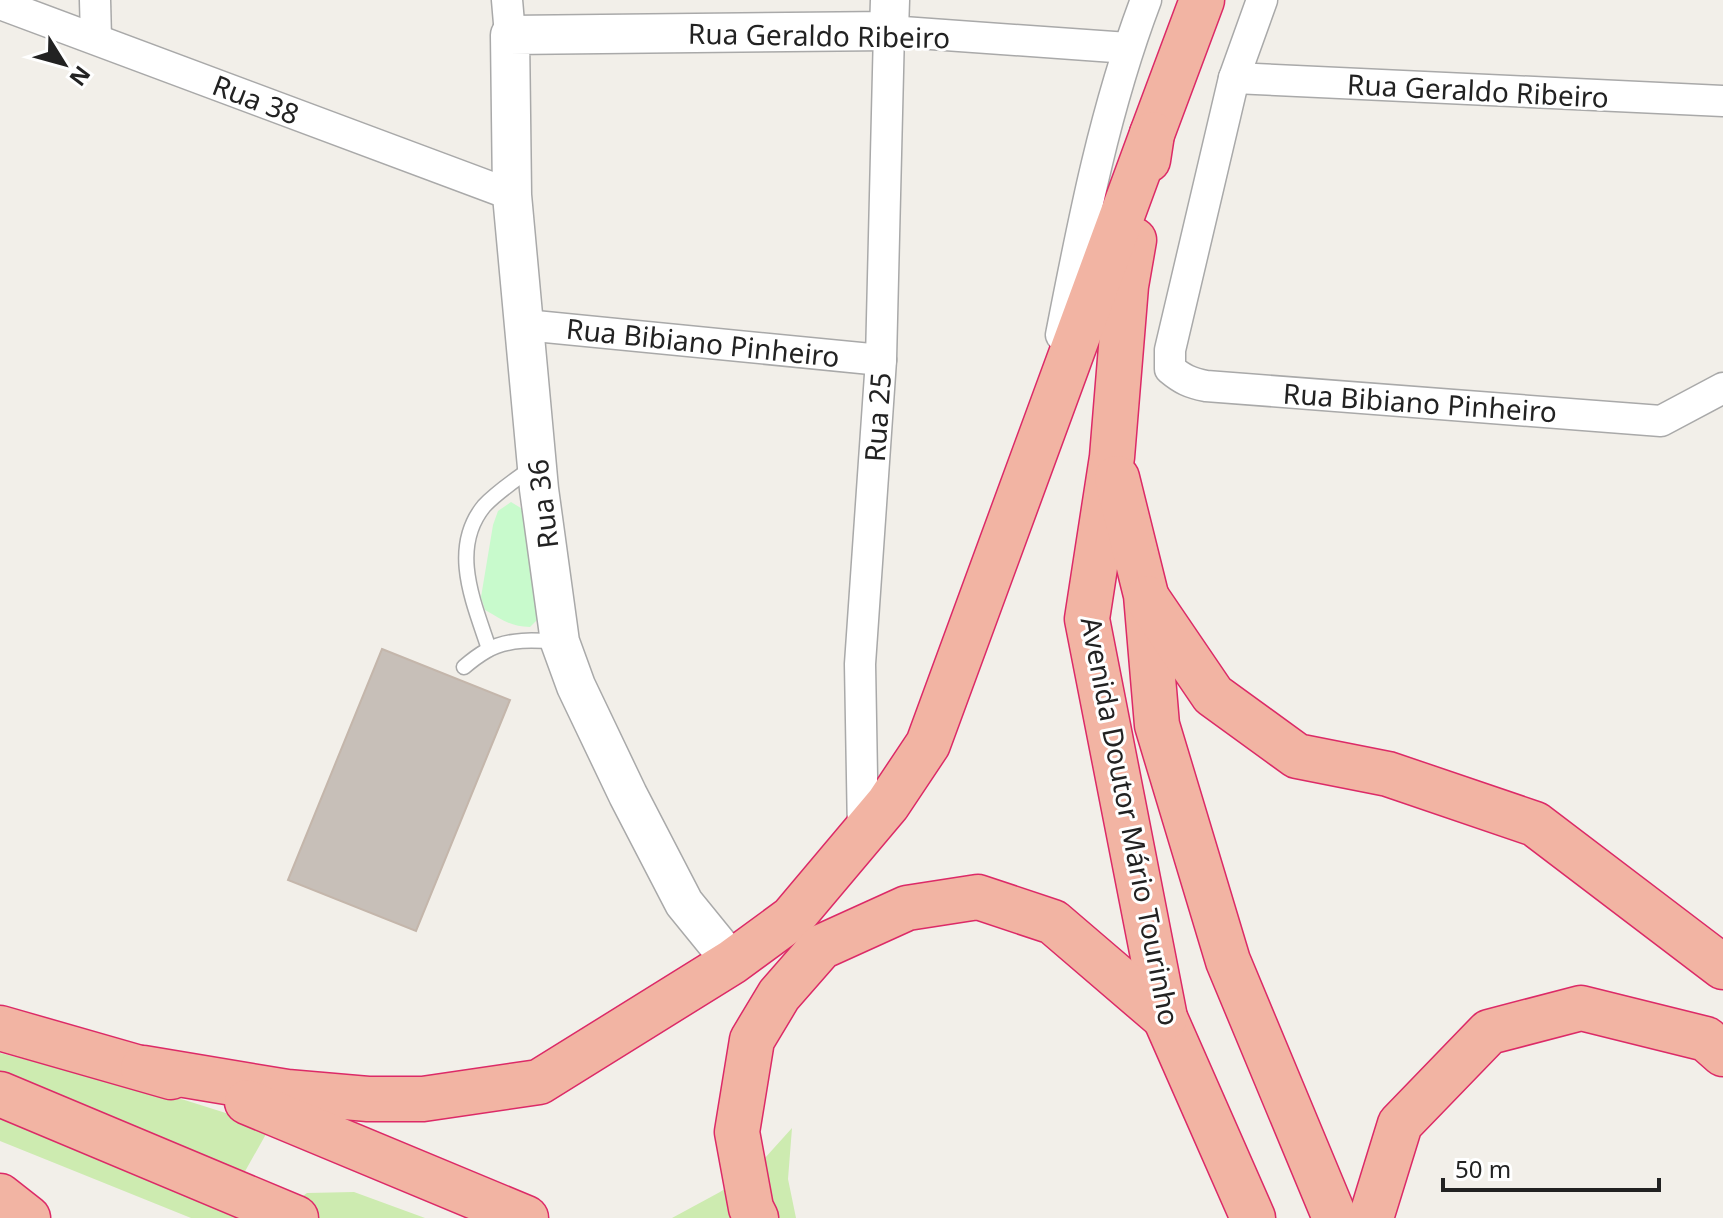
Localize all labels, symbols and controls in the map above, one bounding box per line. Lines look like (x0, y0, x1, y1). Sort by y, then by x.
street label: Rua Geraldo Ribeiro (688, 14, 950, 56)
north arrow (24, 24, 104, 104)
text: N (63, 60, 98, 93)
street label: Rua Geraldo Ribeiro (1346, 64, 1610, 116)
street label: Rua 38 (207, 65, 305, 133)
street label: Rua Bibiano Pinheiro (564, 309, 842, 375)
street label: Rua 25 (855, 371, 899, 463)
street label: Rua Bibiano Pinheiro (1282, 373, 1558, 431)
street label: Rua 36 (518, 457, 566, 551)
street label: Avenida Doutor Mário Tourinho (1073, 613, 1189, 1029)
scale bar (1443, 1142, 1659, 1192)
text: 50 m (1455, 1152, 1511, 1185)

